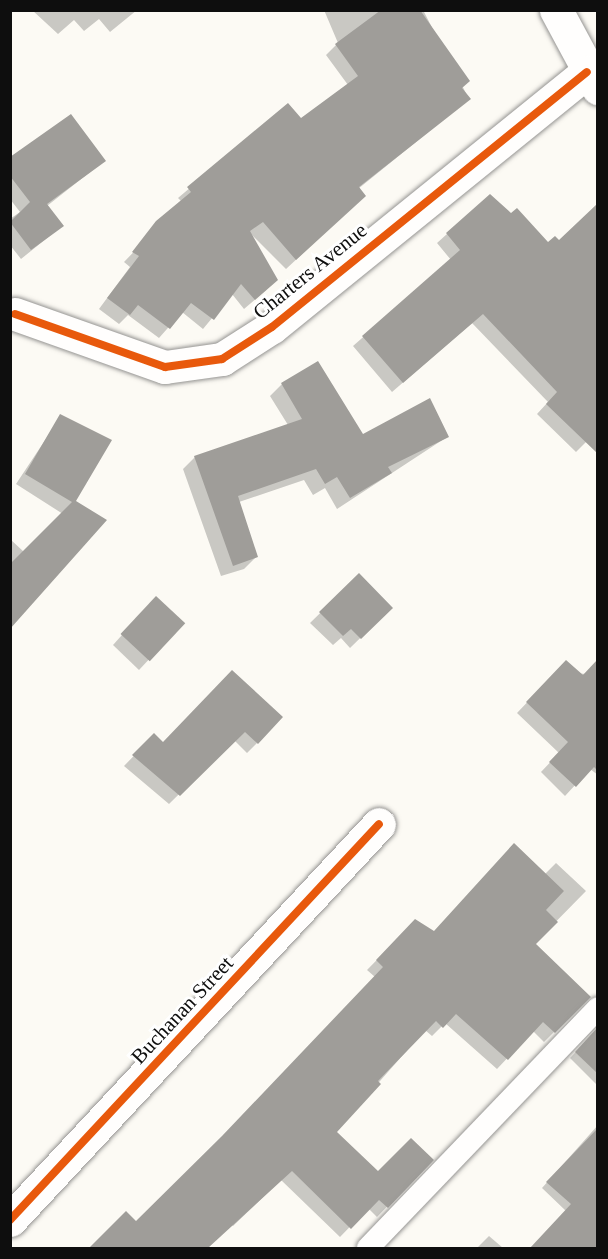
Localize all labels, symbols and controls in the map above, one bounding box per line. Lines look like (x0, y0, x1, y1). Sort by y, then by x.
street label: Charters Avenue (248, 217, 372, 325)
street label: Buchanan Street (126, 951, 238, 1069)

